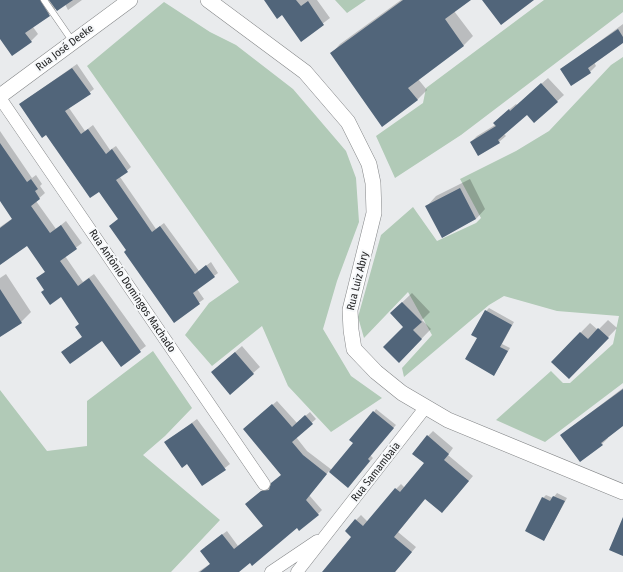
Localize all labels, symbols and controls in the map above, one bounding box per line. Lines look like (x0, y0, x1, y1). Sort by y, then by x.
street label: Rua José Deeke (33, 22, 97, 74)
street label: Rua Antônio Domingos Machado (86, 227, 178, 355)
street label: Rua Luiz Abry (344, 250, 372, 312)
street label: Rua Samambaia (349, 439, 403, 505)

